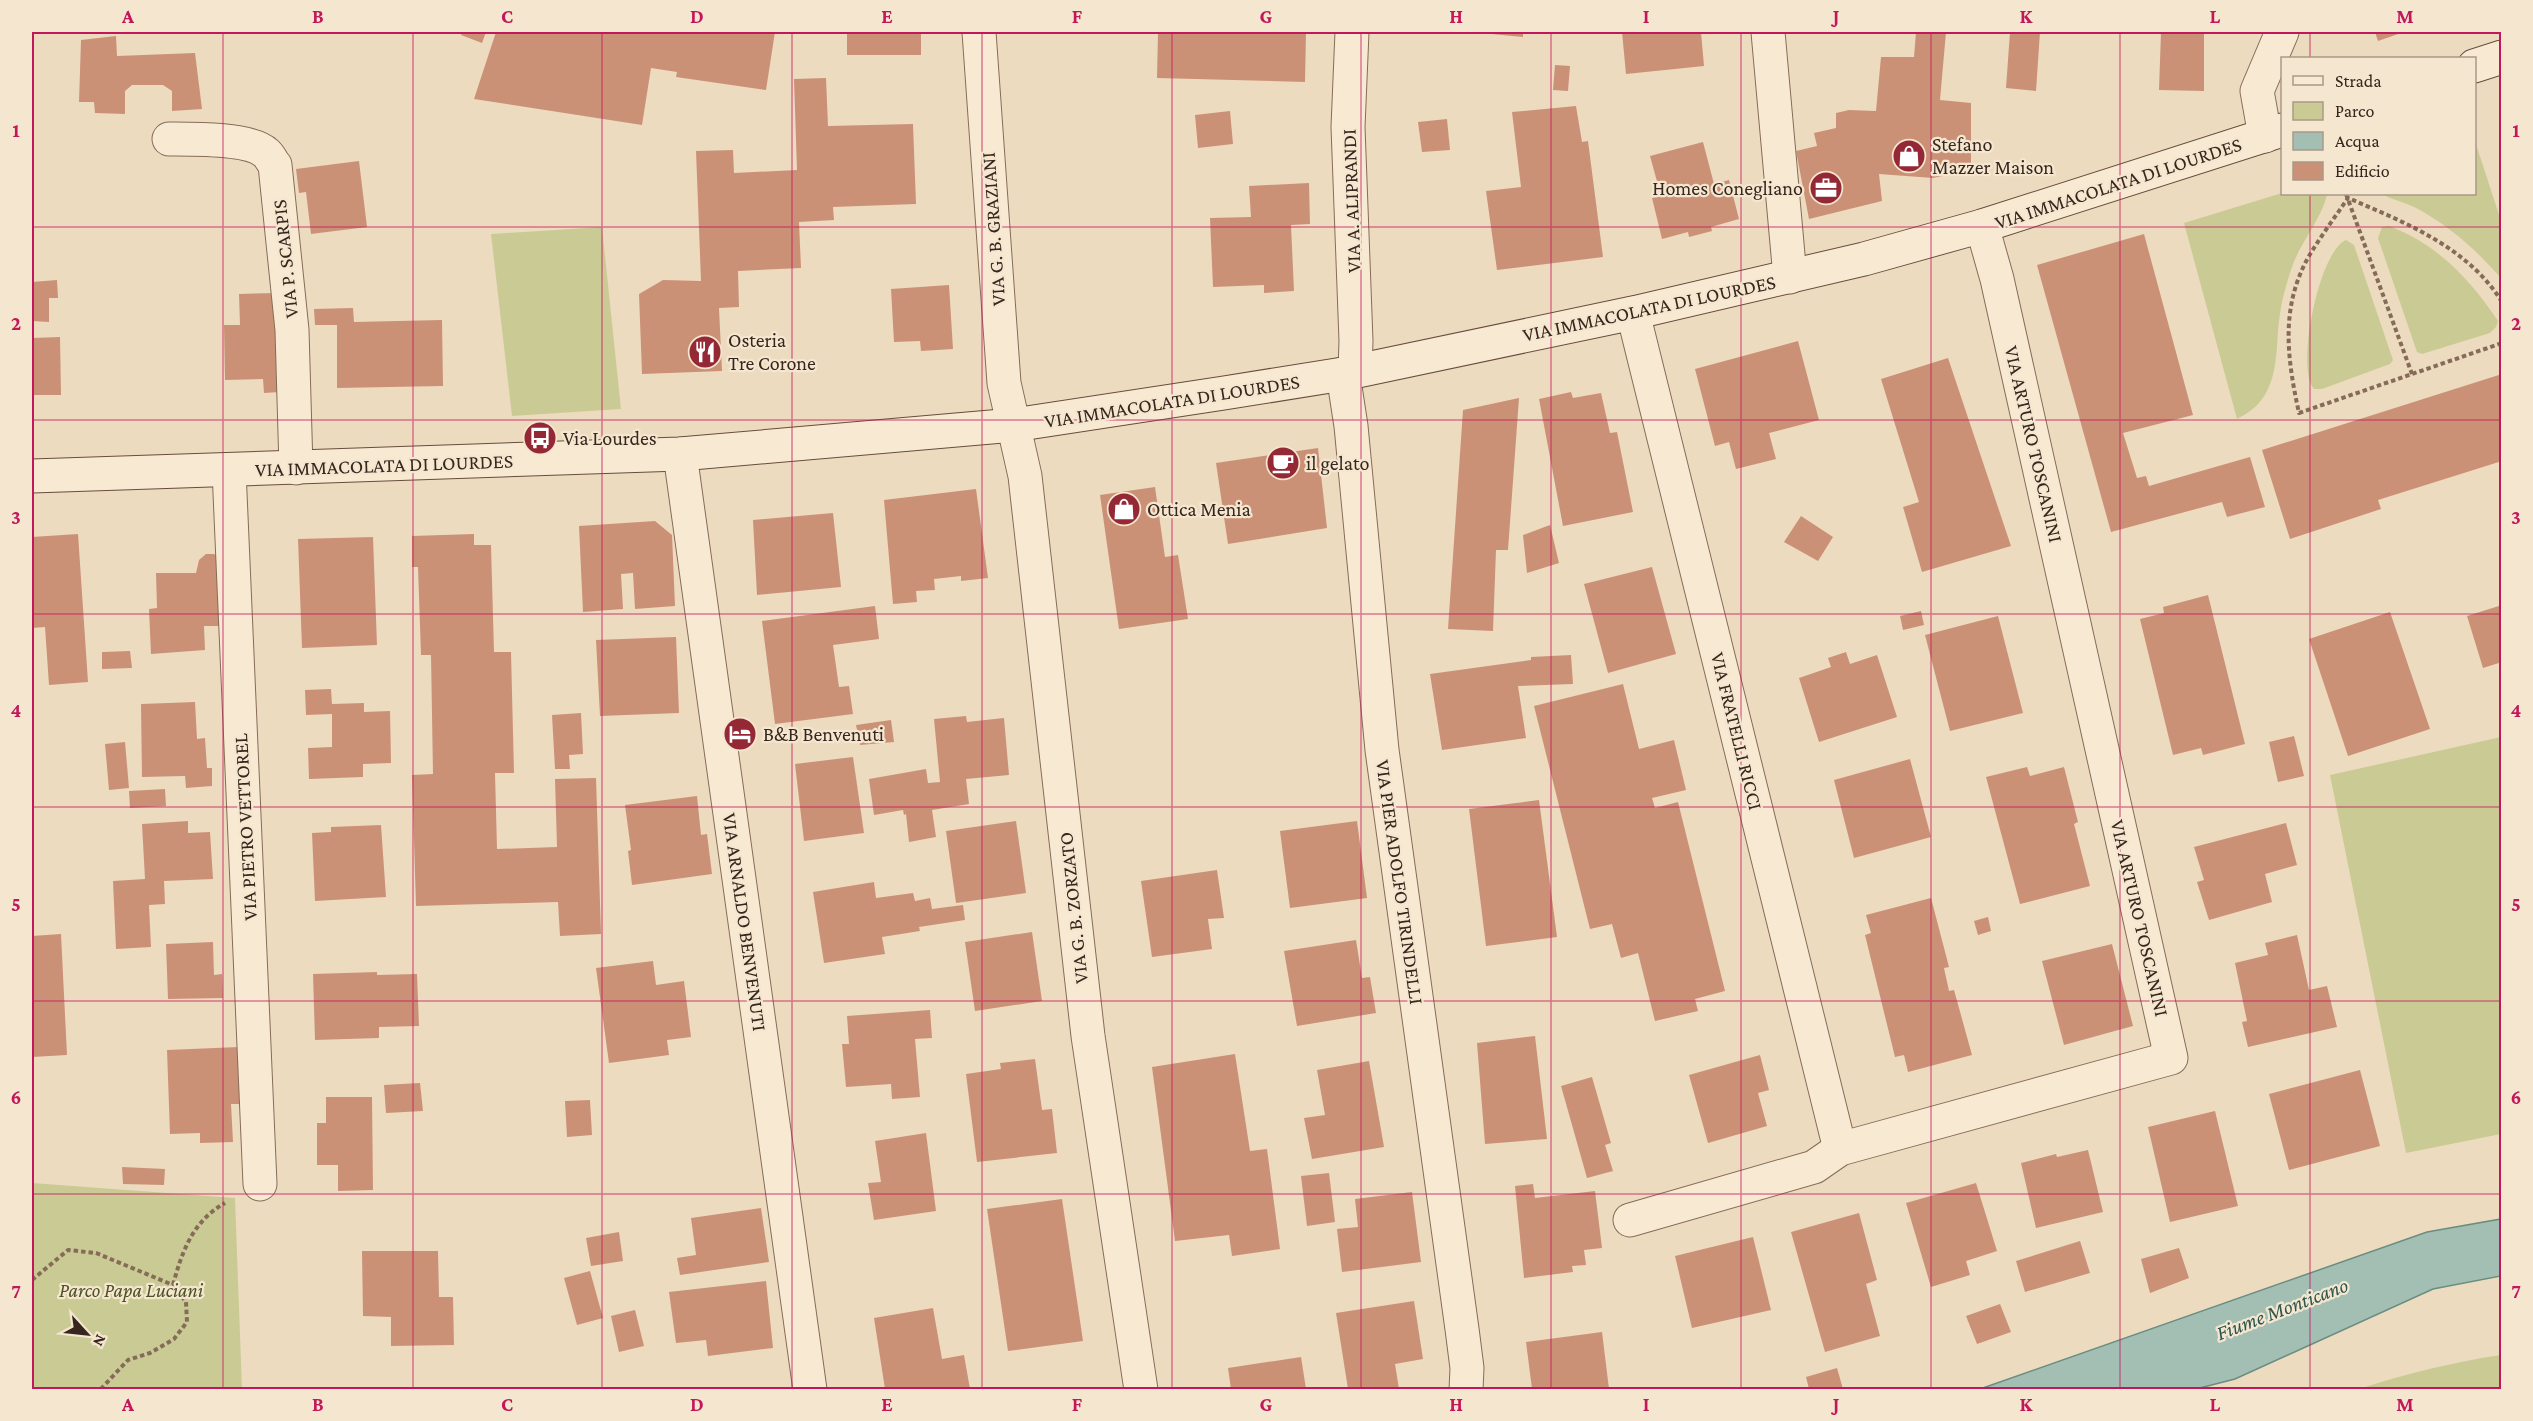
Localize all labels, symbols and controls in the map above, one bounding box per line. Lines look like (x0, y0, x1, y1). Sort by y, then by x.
text: A (121, 5, 135, 27)
text: B (312, 5, 324, 27)
text: C (501, 5, 513, 27)
text: D (690, 5, 704, 27)
text: E (881, 5, 893, 27)
text: F (1072, 5, 1083, 27)
text: G (1260, 5, 1273, 27)
text: H (1449, 5, 1463, 27)
text: I (1643, 5, 1650, 27)
text: J (1831, 5, 1840, 27)
text: K (2020, 5, 2034, 27)
text: L (2210, 5, 2221, 27)
text: M (2396, 5, 2414, 27)
legend (2281, 57, 2476, 195)
text: Strada (2335, 71, 2382, 91)
text: Parco (2335, 101, 2374, 121)
text: 1 (12, 119, 20, 141)
text: 1 (2512, 119, 2520, 141)
street label: VIA A. ALIPRANDI (1337, 129, 1365, 273)
text: Acqua (2335, 131, 2380, 151)
place label: Stefano Mazzer Maison (1932, 133, 2054, 178)
street label: VIA IMMACOLATA DI LOURDES (1992, 133, 2244, 233)
shop icon: Stefano Mazzer Maison (1891, 138, 1927, 174)
street label: VIA G. B. GRAZIANI (977, 151, 1009, 307)
text: Edificio (2335, 161, 2390, 181)
office icon: Homes Conegliano (1808, 170, 1844, 206)
place label: Homes Conegliano (1652, 177, 1803, 200)
street label: VIA P. SCARPIS (268, 199, 302, 319)
street label: VIA IMMACOLATA DI LOURDES (1520, 270, 1778, 346)
text: 2 (11, 312, 21, 334)
text: 2 (2511, 312, 2521, 334)
place label: Osteria Tre Corone (728, 329, 816, 374)
restaurant icon: Osteria Tre Corone (687, 334, 723, 370)
street label: VIA ARTURO TOSCANINI (2001, 343, 2067, 545)
street label: VIA IMMACOLATA DI LOURDES (1043, 370, 1301, 432)
bus stop icon: Via Lourdes (522, 420, 558, 456)
place label: Via Lourdes (563, 427, 657, 449)
cafe icon: il gelato (1265, 445, 1301, 481)
street label: VIA IMMACOLATA DI LOURDES (255, 450, 513, 480)
place label: il gelato (1306, 452, 1370, 475)
shop icon: Ottica Menia (1106, 491, 1142, 527)
place label: Ottica Menia (1147, 498, 1251, 520)
text: 3 (11, 506, 21, 528)
text: 3 (2511, 506, 2521, 528)
street label: VIA FRATELLI RICCI (1707, 650, 1767, 812)
text: 4 (11, 699, 22, 721)
text: 4 (2511, 699, 2522, 721)
hotel icon: B&B Benvenuti (722, 716, 758, 752)
place label: B&B Benvenuti (763, 723, 884, 745)
street label: VIA PIETRO VETTOREL (229, 733, 261, 921)
street label: VIA PIER ADOLFO TIRINDELLI (1372, 758, 1428, 1006)
street label: VIA ARNALDO BENVENUTI (719, 811, 771, 1033)
street label: VIA ARTURO TOSCANINI (2107, 817, 2173, 1019)
street label: VIA G. B. ZORZATO (1054, 831, 1092, 985)
text: 5 (11, 893, 21, 915)
text: 5 (2511, 893, 2521, 915)
text: 6 (11, 1086, 21, 1108)
text: 6 (2511, 1086, 2521, 1108)
water label: Fiume Monticano (2213, 1273, 2351, 1345)
park label: Parco Papa Luciani (59, 1279, 204, 1302)
text: 7 (11, 1280, 21, 1302)
text: 7 (2511, 1280, 2521, 1302)
north arrow (57, 1304, 117, 1364)
text: N (90, 1332, 110, 1349)
text: A (121, 1393, 135, 1415)
text: B (312, 1393, 324, 1415)
text: C (501, 1393, 513, 1415)
text: D (690, 1393, 704, 1415)
text: E (881, 1393, 893, 1415)
text: F (1072, 1393, 1083, 1415)
text: G (1260, 1393, 1273, 1415)
text: H (1449, 1393, 1463, 1415)
text: I (1643, 1393, 1650, 1415)
text: J (1831, 1393, 1840, 1415)
text: K (2020, 1393, 2034, 1415)
text: L (2210, 1393, 2221, 1415)
text: M (2396, 1393, 2414, 1415)

